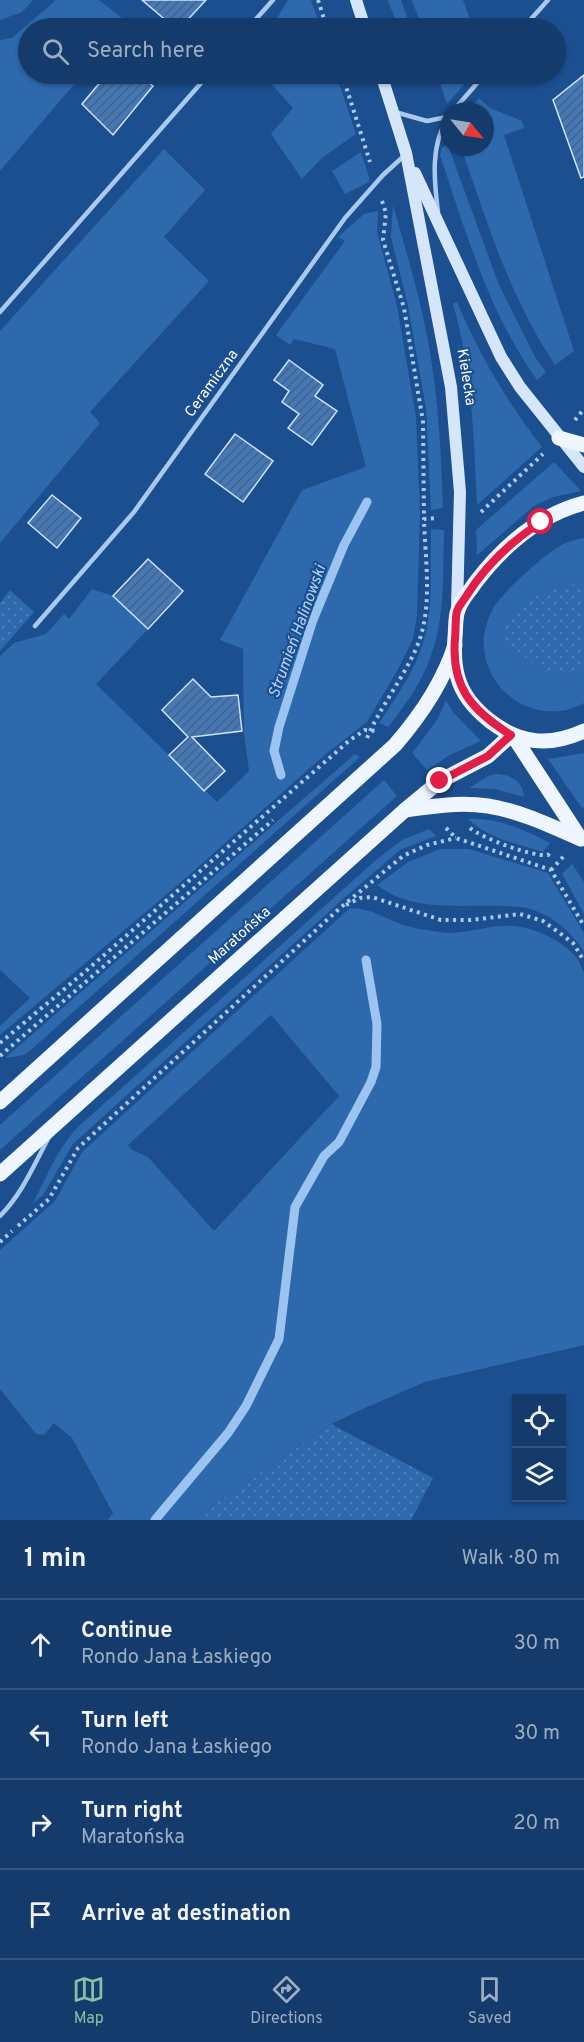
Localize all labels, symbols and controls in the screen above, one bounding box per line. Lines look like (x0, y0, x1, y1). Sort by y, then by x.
search box (18, 18, 566, 84)
icon: search (39, 35, 72, 68)
text: Search here (87, 38, 205, 65)
north arrow (440, 102, 494, 156)
street label: Ceramiczna (181, 346, 243, 422)
street label: Kielecka (452, 348, 479, 407)
route start (527, 508, 553, 534)
water label: Strumień Halinowski (265, 561, 332, 701)
route end (426, 767, 452, 793)
street label: Maratońska (205, 903, 275, 969)
map controls (512, 1394, 566, 1502)
button: locate (512, 1394, 566, 1448)
button: layers (512, 1448, 566, 1502)
text: 1 min (24, 1543, 86, 1576)
text: Walk · 80 m (461, 1546, 560, 1572)
text: Continue (81, 1618, 172, 1645)
icon: ahead (24, 1628, 57, 1661)
text: 30 m (514, 1631, 560, 1657)
text: Rondo Jana Łaskiego (81, 1645, 272, 1671)
text: Turn left (81, 1708, 169, 1735)
icon: left (24, 1718, 57, 1751)
text: 30 m (514, 1721, 560, 1747)
text: Rondo Jana Łaskiego (81, 1735, 272, 1761)
text: Turn right (81, 1798, 183, 1825)
icon: right (24, 1808, 57, 1841)
text: 20 m (513, 1811, 560, 1837)
text: Maratońska (81, 1825, 185, 1851)
icon: arrive (24, 1898, 57, 1931)
text: Arrive at destination (81, 1901, 291, 1928)
tab: Map (72, 1973, 105, 2029)
tab: Directions (250, 1973, 323, 2029)
tab: Saved (468, 1973, 512, 2029)

